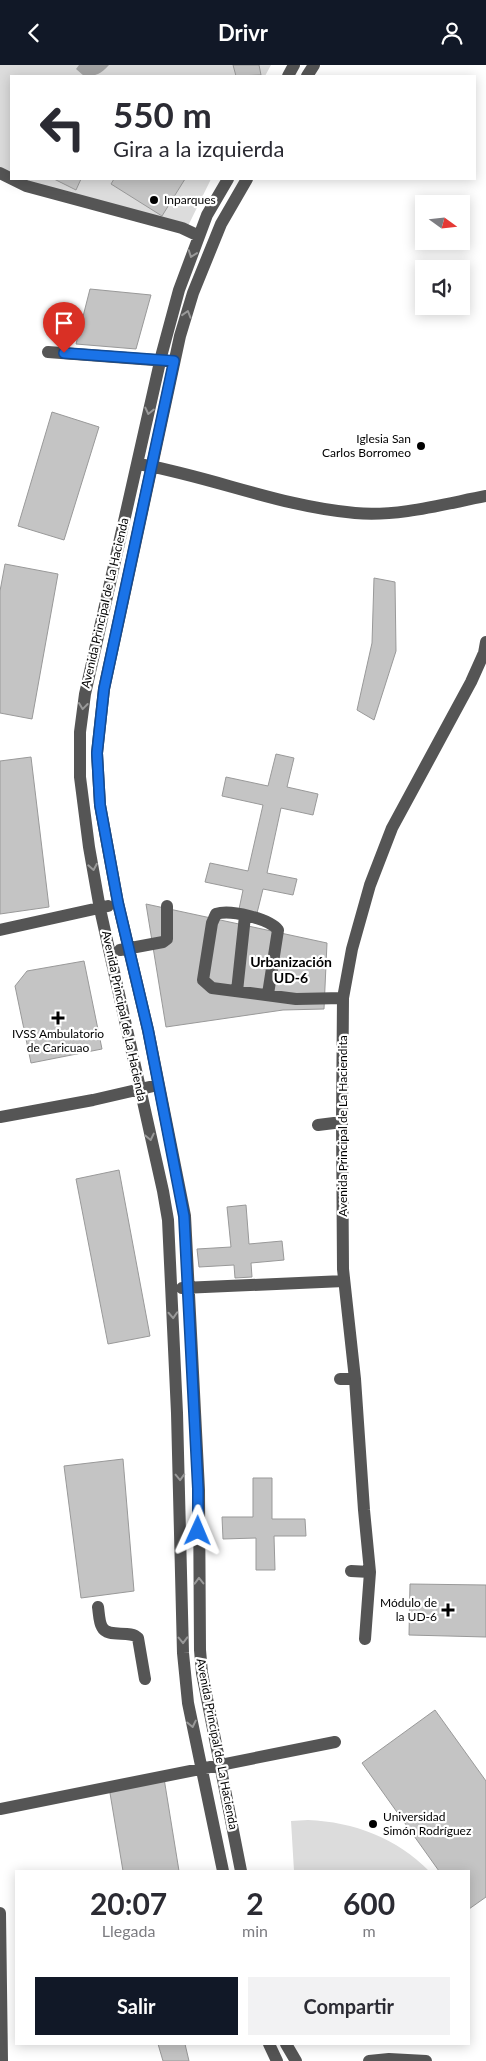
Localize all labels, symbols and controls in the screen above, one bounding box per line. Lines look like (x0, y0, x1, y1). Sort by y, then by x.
icon: back (20, 19, 48, 47)
text: Drivr (218, 19, 268, 46)
icon: person (438, 19, 466, 47)
text: 550 m (113, 93, 212, 135)
icon: left (30, 95, 95, 160)
text: Gira a la izquierda (113, 135, 284, 162)
place label: Inparques (164, 192, 216, 207)
marker: Inparques (148, 194, 160, 206)
north arrow (415, 195, 470, 250)
map controls (415, 195, 470, 315)
one-way arrow (188, 250, 198, 258)
button: sound (415, 260, 470, 315)
pin (43, 302, 85, 353)
icon: arrive (50, 309, 78, 337)
one-way arrow (181, 311, 191, 319)
one-way arrow (144, 406, 155, 415)
place label: Iglesia San Carlos Borromeo (322, 431, 411, 460)
marker: Iglesia San Carlos Borromeo (415, 440, 427, 452)
street label: Avenida Principal de La Hacienda (78, 516, 131, 689)
one-way arrow (78, 702, 89, 710)
one-way arrow (87, 863, 98, 872)
street label: Avenida Principal de La Hacienda (99, 929, 150, 1103)
district label: Urbanización UD-6 (250, 953, 332, 986)
marker: IVSS Ambulatorio de Caricuao (51, 1011, 65, 1025)
place label: IVSS Ambulatorio de Caricuao (12, 1026, 104, 1055)
street label: Avenida Principal de La Haciendita (335, 1035, 350, 1217)
one-way arrow (145, 1133, 155, 1141)
one-way arrow (167, 1311, 178, 1319)
one-way arrow (174, 1474, 185, 1482)
position arrow (171, 1504, 223, 1556)
one-way arrow (194, 1577, 204, 1585)
place label: Módulo de la UD-6 (380, 1595, 437, 1624)
marker: Módulo de la UD-6 (441, 1603, 455, 1617)
one-way arrow (178, 1636, 188, 1644)
street label: Avenida Principal de La Hacienda (194, 1657, 241, 1831)
one-way arrow (186, 1719, 197, 1728)
place label: Universidad Simón Rodríguez (383, 1809, 472, 1838)
marker: Universidad Simón Rodríguez (367, 1818, 379, 1830)
text: 20:07 (90, 1885, 167, 1921)
text: 2 (246, 1885, 264, 1921)
text: 600 (343, 1885, 395, 1921)
text: Llegada (102, 1921, 155, 1940)
text: min (242, 1921, 268, 1940)
text: m (362, 1921, 376, 1940)
button: Salir (35, 1977, 238, 2035)
button: Compartir (248, 1977, 450, 2035)

